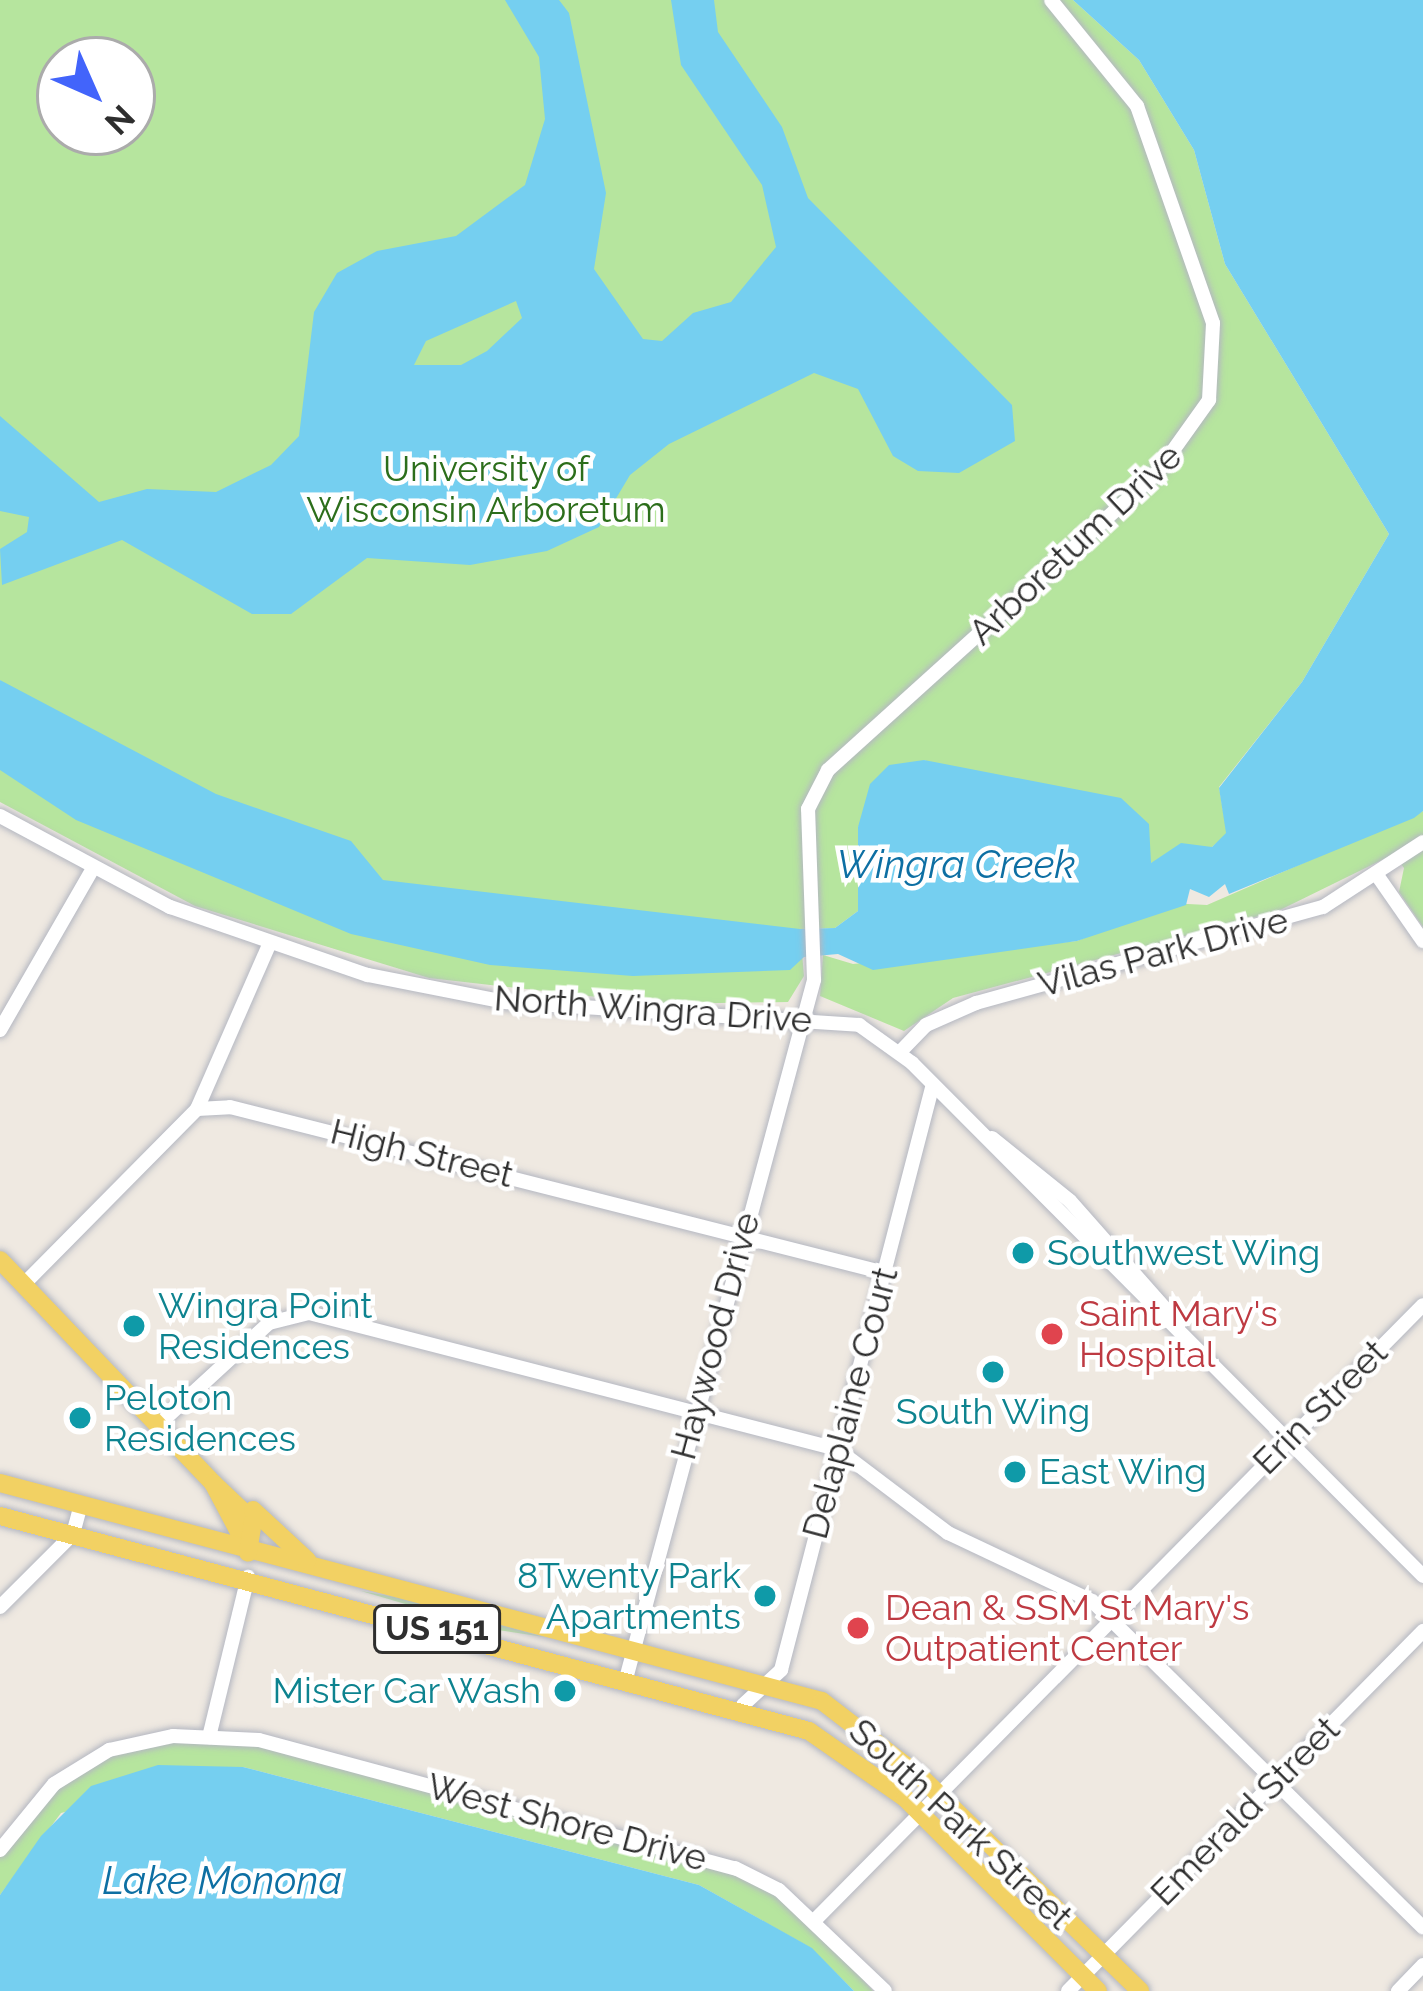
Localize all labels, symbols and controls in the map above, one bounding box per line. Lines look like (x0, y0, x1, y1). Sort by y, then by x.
north arrow (36, 36, 156, 156)
text: N (97, 97, 142, 142)
street label: Arboretum Drive (960, 434, 1190, 654)
park label: University of Wisconsin Arboretum (306, 446, 666, 531)
water label: Wingra Creek (836, 841, 1076, 887)
street label: Vilas Park Drive (1033, 898, 1293, 1006)
street label: North Wingra Drive (492, 976, 814, 1042)
street label: High Street (326, 1109, 518, 1197)
street label: Haywood Drive (661, 1208, 769, 1464)
place label: Southwest Wing (1047, 1231, 1321, 1275)
marker: Southwest Wing (1010, 1240, 1036, 1266)
street label: Delaplaine Court (793, 1263, 907, 1543)
place label: Wingra Point Residences (158, 1283, 372, 1368)
place label: Saint Mary's Hospital (1079, 1291, 1278, 1376)
marker: Wingra Point Residences (121, 1313, 147, 1339)
marker: Saint Mary's Hospital (1036, 1318, 1068, 1350)
street label: Erin Street (1244, 1331, 1396, 1483)
marker: South Wing (980, 1359, 1006, 1385)
place label: Peloton Residences (104, 1375, 296, 1460)
place label: South Wing (895, 1390, 1091, 1434)
marker: Peloton Residences (67, 1405, 93, 1431)
place label: East Wing (1039, 1450, 1208, 1494)
marker: East Wing (1002, 1459, 1028, 1485)
place label: 8Twenty Park Apartments (516, 1553, 741, 1638)
marker: 8Twenty Park Apartments (752, 1583, 778, 1609)
place label: Dean & SSM St Mary's Outpatient Center (885, 1585, 1249, 1670)
road number: US 151 (371, 1602, 503, 1656)
marker: Dean & SSM St Mary's Outpatient Center (842, 1612, 874, 1644)
place label: Mister Car Wash (270, 1669, 541, 1713)
marker: Mister Car Wash (552, 1678, 578, 1704)
street label: Emerald Street (1142, 1708, 1348, 1914)
street label: South Park Street (840, 1710, 1082, 1938)
street label: West Shore Drive (423, 1764, 711, 1880)
water label: Lake Monona (102, 1857, 342, 1903)

